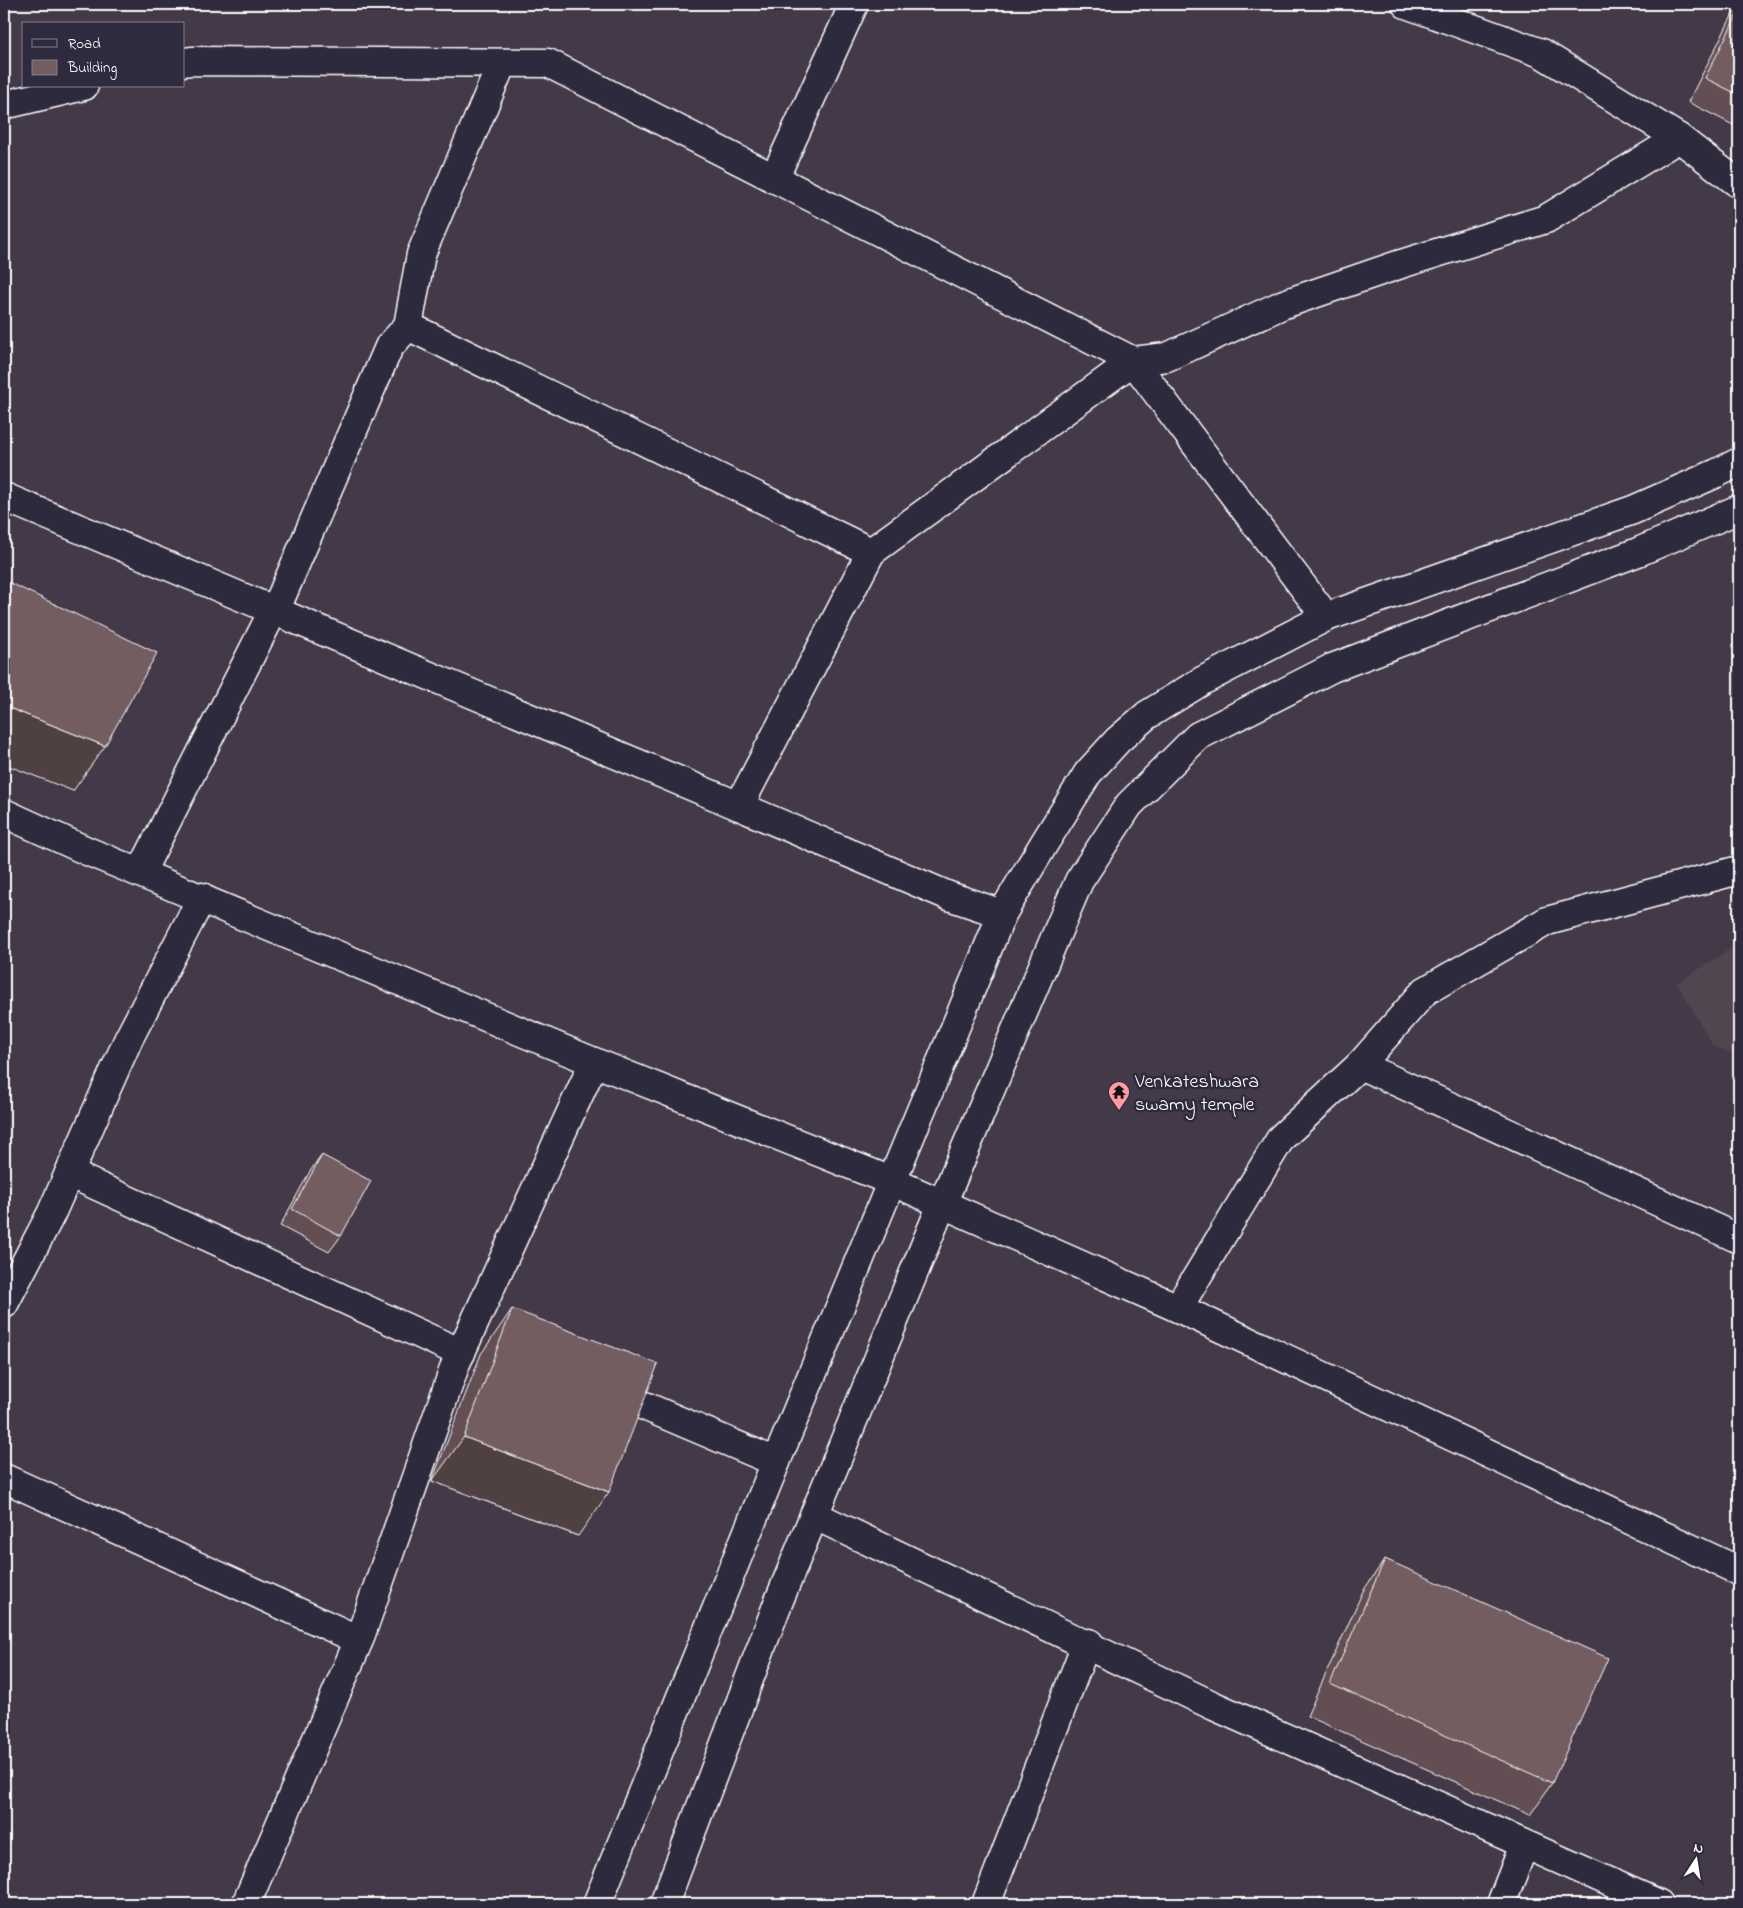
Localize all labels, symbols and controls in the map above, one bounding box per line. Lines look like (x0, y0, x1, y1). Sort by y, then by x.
legend (22, 22, 185, 88)
text: Road (68, 33, 101, 55)
text: Building (67, 57, 117, 80)
place label: Venkateshwara swamy temple (1134, 1068, 1259, 1120)
temple icon: Venkateshwara swamy temple (1107, 1080, 1131, 1111)
north arrow (1670, 1836, 1720, 1886)
text: N (1692, 1837, 1705, 1860)

